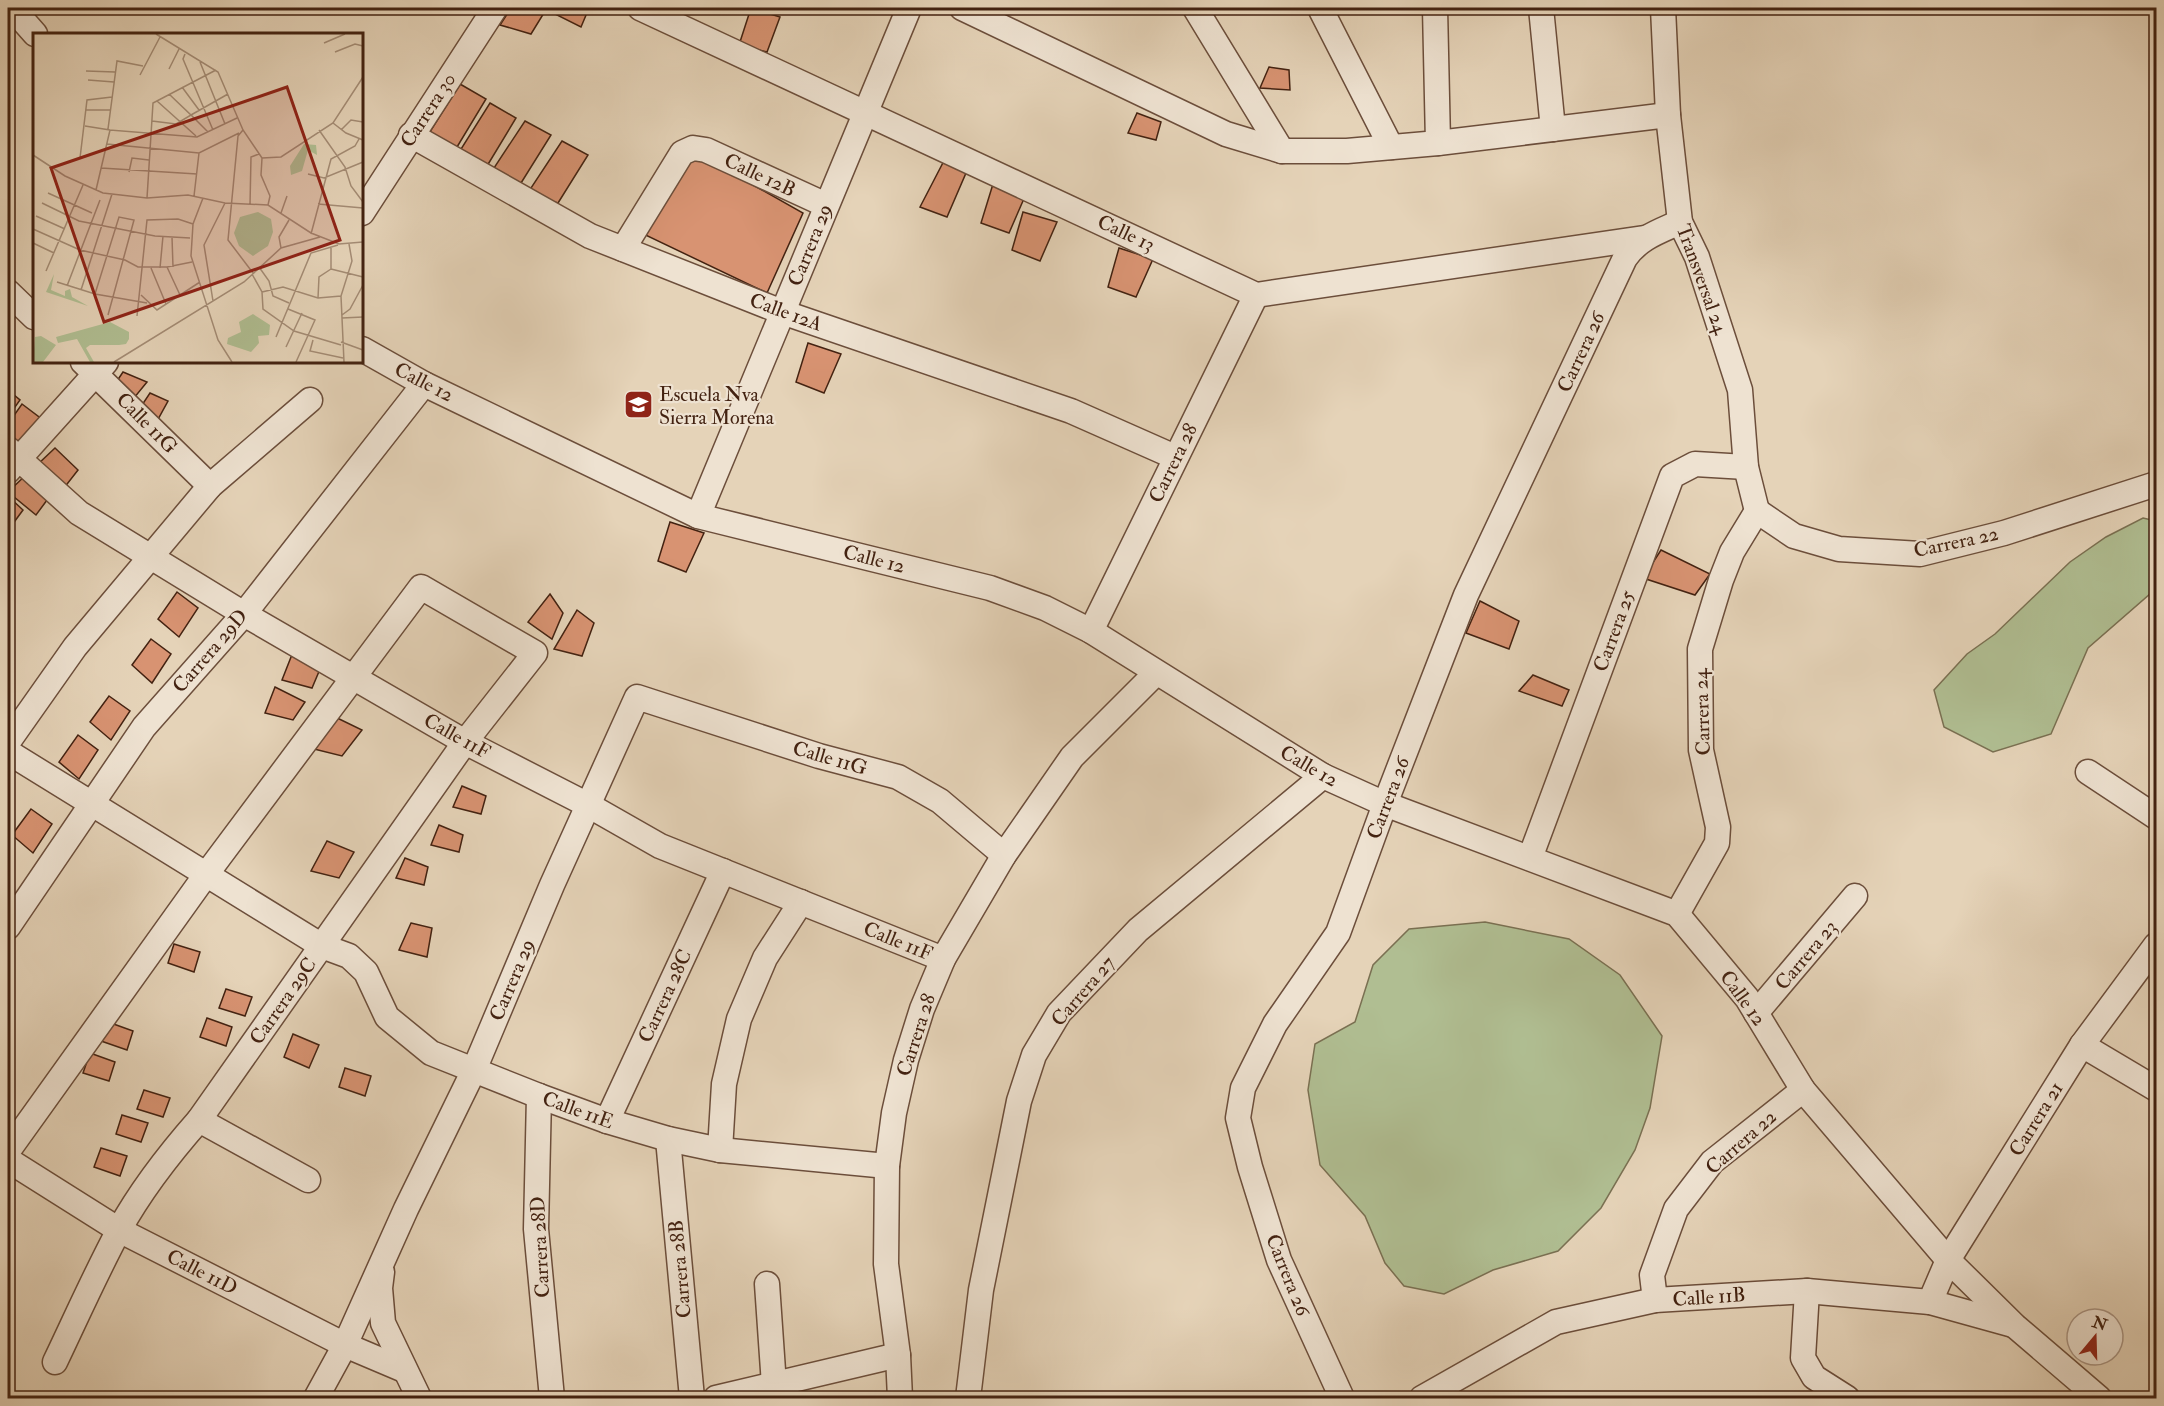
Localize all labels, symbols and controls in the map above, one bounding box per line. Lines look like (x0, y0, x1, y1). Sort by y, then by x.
inset map (33, 33, 363, 363)
street label: Carrera 30 (395, 68, 461, 152)
street label: Calle 12B (720, 148, 800, 202)
street label: Carrera 29 (782, 200, 838, 290)
street label: Calle 13 (1093, 209, 1159, 257)
street label: Transversal 24 (1671, 221, 1734, 339)
street label: Calle 12A (746, 287, 826, 337)
street label: Carrera 26 (1551, 307, 1611, 396)
street label: Calle 12 (390, 357, 458, 407)
place label: Escuela Nva Sierra Morena (659, 382, 775, 430)
street label: Calle 11G (111, 387, 183, 459)
school or university icon: Escuela Nva Sierra Morena (622, 389, 654, 421)
street label: Carrera 28 (1143, 419, 1203, 507)
street label: Carrera 22 (1911, 521, 2001, 563)
street label: Calle 12 (841, 539, 907, 579)
street label: Carrera 25 (1588, 587, 1640, 675)
street label: Carrera 29D (167, 604, 253, 698)
street label: Carrera 24 (1688, 667, 1716, 756)
street label: Calle 11F (419, 708, 495, 765)
street label: Calle 11G (790, 735, 870, 781)
street label: Calle 12 (1276, 739, 1342, 793)
street label: Carrera 26 (1361, 752, 1415, 843)
street label: Carrera 23 (1770, 915, 1842, 995)
street label: Calle 11F (860, 916, 937, 966)
street label: Carrera 29 (484, 935, 540, 1025)
street label: Carrera 28C (633, 945, 697, 1047)
street label: Carrera 27 (1046, 951, 1120, 1031)
street label: Carrera 29C (244, 953, 322, 1049)
street label: Calle 12 (1714, 965, 1772, 1031)
street label: Carrera 28 (891, 991, 941, 1079)
street label: Carrera 21 (2003, 1077, 2069, 1161)
street label: Calle 11E (539, 1086, 617, 1134)
street label: Carrera 22 (1700, 1104, 1782, 1180)
street label: Carrera 28D (525, 1196, 555, 1298)
street label: Carrera 28B (663, 1219, 697, 1319)
street label: Carrera 26 (1260, 1230, 1316, 1320)
street label: Calle 11D (162, 1244, 242, 1300)
street label: Calle 11B (1672, 1282, 1746, 1312)
north arrow (2065, 1307, 2125, 1367)
text: N (2089, 1312, 2110, 1336)

